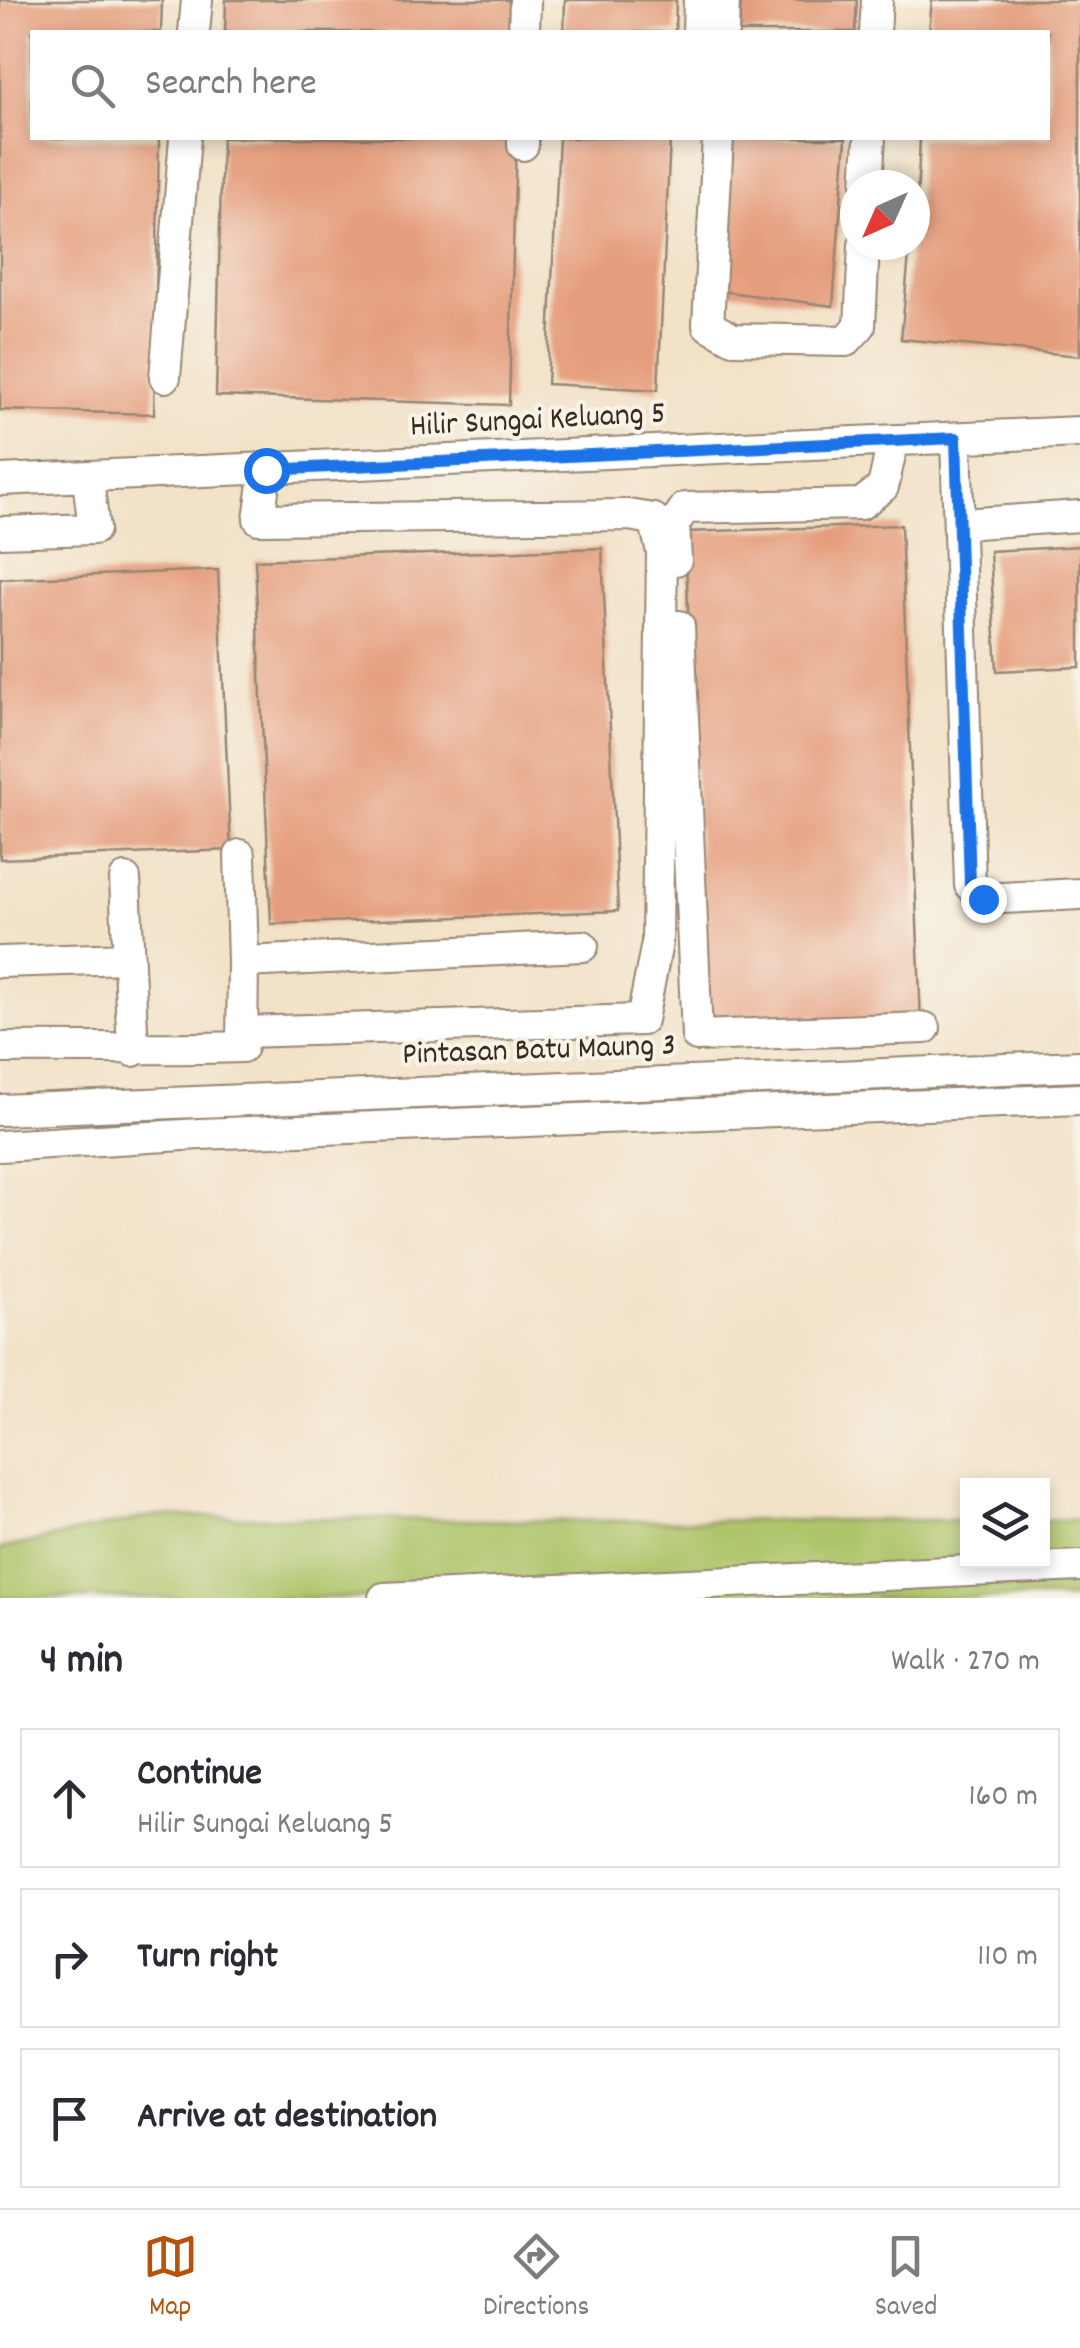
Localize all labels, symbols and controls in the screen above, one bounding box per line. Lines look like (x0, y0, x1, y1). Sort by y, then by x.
search box (30, 30, 1050, 140)
icon: search (65, 58, 120, 113)
text: Search here (145, 58, 317, 113)
north arrow (840, 170, 930, 260)
street label: Hilir Sungai Keluang 5 (409, 392, 667, 452)
route start (244, 448, 290, 494)
route end (961, 877, 1007, 923)
street label: Pintasan Batu Maung 3 (401, 1024, 677, 1080)
map controls (960, 1478, 1050, 1568)
button: layers (960, 1478, 1050, 1568)
text: 4 min (40, 1633, 123, 1693)
text: Walk · 270 m (891, 1640, 1040, 1686)
text: Continue (137, 1748, 262, 1803)
icon: ahead (42, 1771, 97, 1826)
text: 160 m (969, 1775, 1038, 1821)
text: Hilir Sungai Keluang 5 (137, 1803, 393, 1849)
icon: right (42, 1931, 97, 1986)
text: Turn right (137, 1931, 278, 1986)
text: 110 m (977, 1935, 1038, 1981)
icon: arrive (42, 2091, 97, 2146)
text: Arrive at destination (137, 2091, 437, 2146)
tab: Map (143, 2229, 198, 2329)
tab: Directions (483, 2229, 589, 2329)
tab: Saved (875, 2229, 937, 2329)

